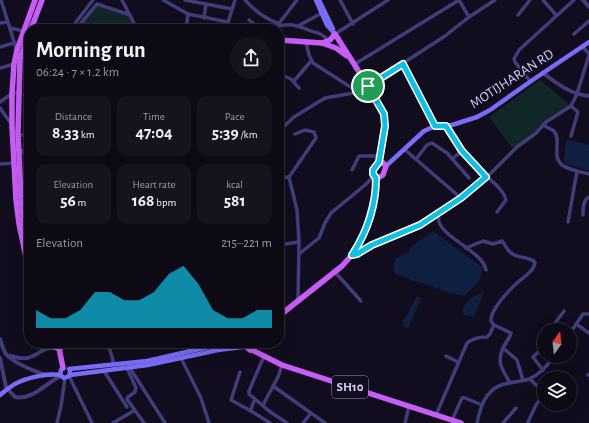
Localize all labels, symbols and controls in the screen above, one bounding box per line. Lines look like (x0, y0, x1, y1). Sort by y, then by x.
button: share (230, 37, 272, 79)
text: Morning run (36, 39, 146, 61)
street label: MOTIJHARAN RD (468, 47, 556, 111)
text: 06:24 · 7 × 1.2 km (36, 66, 119, 79)
pin (351, 69, 385, 103)
icon: arrive (357, 75, 379, 97)
text: Distance (55, 111, 92, 122)
text: Time (143, 111, 165, 122)
text: Pace (225, 111, 245, 122)
text: 8.33 (52, 124, 79, 141)
text: 47:04 (135, 124, 173, 141)
text: 5:39 (212, 124, 239, 141)
text: km (79, 129, 95, 140)
text: /km (239, 129, 257, 140)
text: Elevation (53, 179, 93, 190)
text: Heart rate (132, 179, 176, 190)
text: kcal (226, 179, 243, 190)
text: 56 (60, 192, 76, 209)
text: 168 (132, 192, 154, 209)
text: 581 (224, 192, 246, 209)
text: m (76, 197, 86, 208)
text: bpm (154, 197, 176, 208)
text: Elevation (36, 237, 83, 250)
text: 215–221 m (221, 237, 272, 250)
north arrow (537, 323, 577, 363)
map controls (537, 323, 577, 411)
button: layers (537, 371, 577, 411)
road number: SH10 (332, 376, 368, 398)

